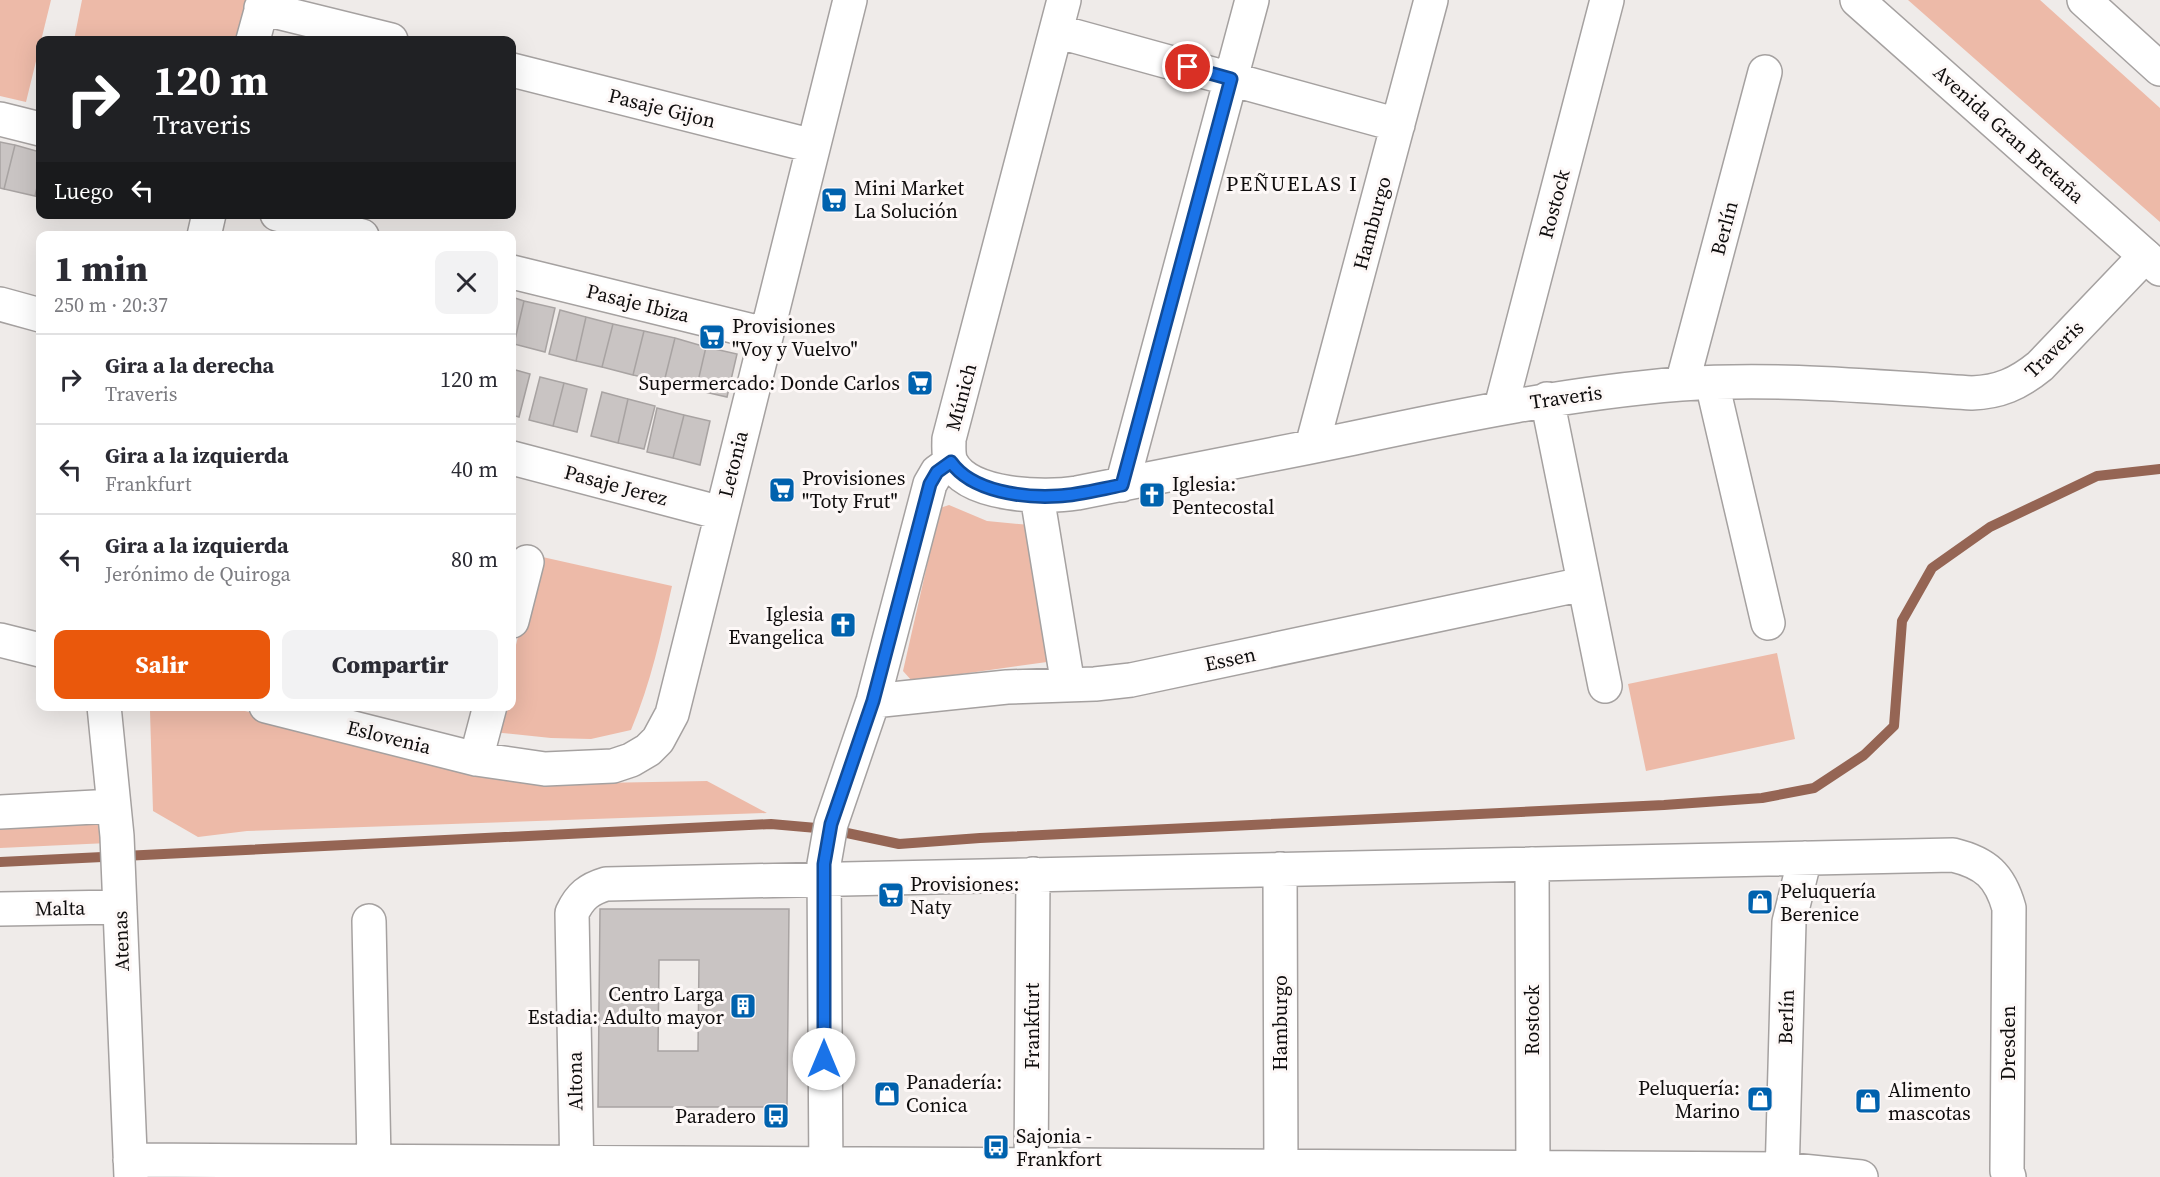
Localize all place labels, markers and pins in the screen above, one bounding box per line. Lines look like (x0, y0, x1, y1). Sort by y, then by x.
pin (1162, 41, 1213, 92)
place label: Mini Market La Solución (854, 174, 964, 225)
supermarket icon: Mini Market La Solución (819, 185, 849, 215)
place label: Provisiones "Voy y Vuelvo" (732, 312, 858, 363)
supermarket icon: Provisiones "Voy y Vuelvo" (697, 322, 727, 352)
supermarket icon: Supermercado: Donde Carlos (905, 368, 935, 398)
place label: Supermercado: Donde Carlos (639, 369, 900, 397)
place label: Provisiones "Toty Frut" (802, 464, 906, 515)
place label: Iglesia: Pentecostal (1172, 470, 1274, 521)
supermarket icon: Provisiones "Toty Frut" (767, 475, 797, 505)
church icon: Iglesia: Pentecostal (1137, 480, 1167, 510)
place label: Iglesia Evangelica (728, 600, 825, 651)
church icon: Iglesia Evangelica (828, 610, 858, 640)
place label: Provisiones: Naty (910, 870, 1020, 921)
place label: Peluquería Berenice (1780, 877, 1877, 928)
supermarket icon: Provisiones: Naty (876, 880, 906, 910)
shop icon: Peluquería Berenice (1745, 887, 1775, 917)
place label: Centro Larga Estadia: Adulto mayor (527, 980, 725, 1031)
building icon: Centro Larga Estadia: Adulto mayor (728, 991, 758, 1021)
place label: Panadería: Conica (906, 1068, 1002, 1119)
place label: Peluquería: Marino (1638, 1074, 1740, 1125)
place label: Alimento mascotas (1888, 1076, 1971, 1127)
shop icon: Panadería: Conica (872, 1079, 902, 1109)
shop icon: Peluquería: Marino (1745, 1084, 1775, 1114)
shop icon: Alimento mascotas (1853, 1086, 1883, 1116)
bus stop icon: Paradero (761, 1101, 791, 1131)
place label: Paradero (675, 1102, 756, 1130)
place label: Sajonia - Frankfort (1016, 1122, 1102, 1173)
bus stop icon: Sajonia - Frankfort (981, 1132, 1011, 1162)

